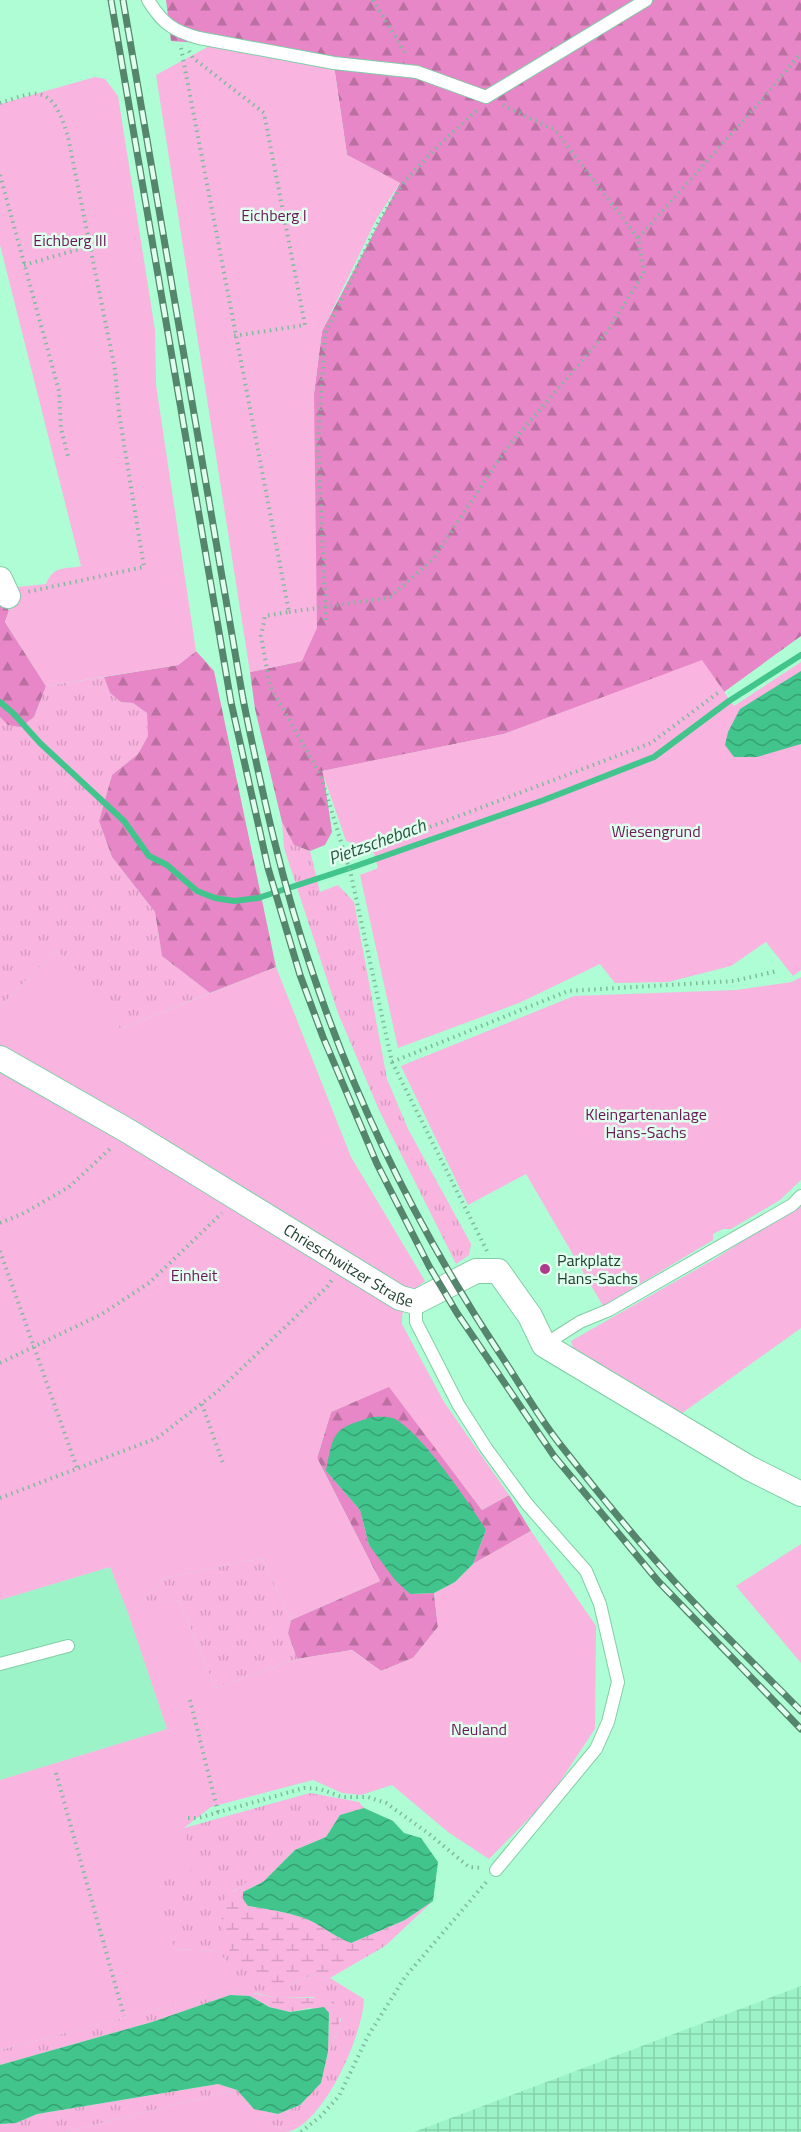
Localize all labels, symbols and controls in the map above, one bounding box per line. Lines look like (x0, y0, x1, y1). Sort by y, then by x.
park label: Eichberg I (241, 203, 307, 227)
park label: Eichberg III (33, 228, 107, 252)
water label: Pietzschebach (324, 811, 430, 872)
park label: Wiesengrund (611, 819, 701, 843)
park label: Kleingartenanlage Hans-Sachs (585, 1102, 707, 1144)
street label: Chrieschwitzer Straße (279, 1217, 416, 1313)
place label: Parkplatz Hans-Sachs (557, 1248, 638, 1290)
marker: Parkplatz Hans-Sachs (538, 1262, 552, 1276)
park label: Einheit (171, 1263, 218, 1287)
park label: Neuland (451, 1717, 507, 1741)

